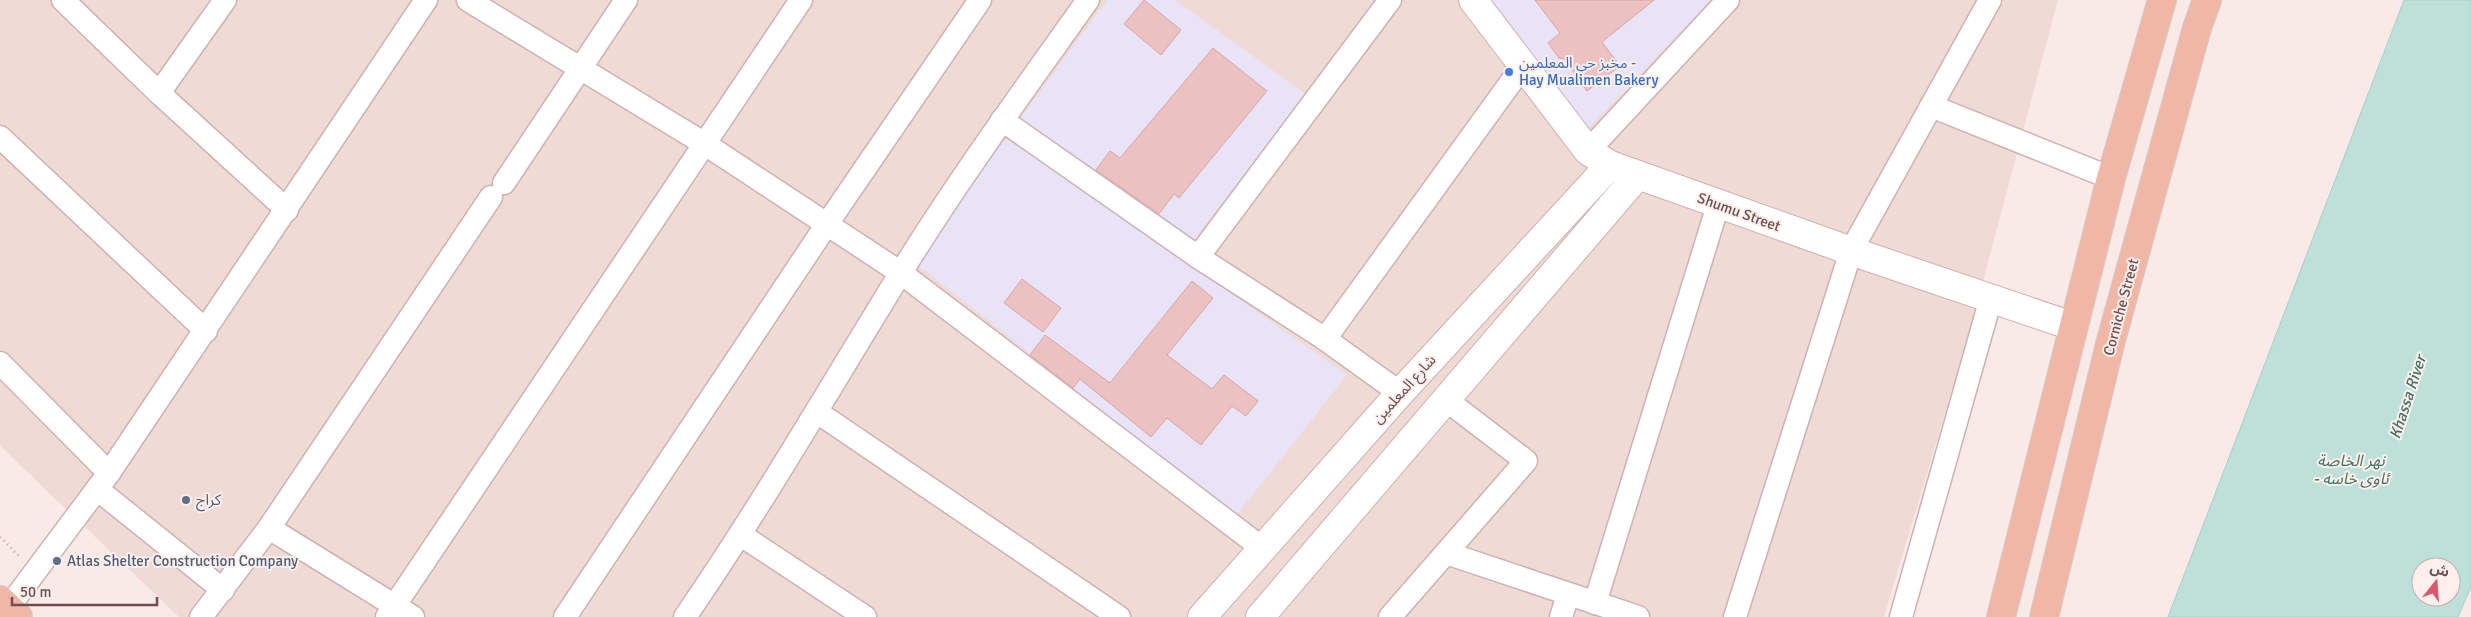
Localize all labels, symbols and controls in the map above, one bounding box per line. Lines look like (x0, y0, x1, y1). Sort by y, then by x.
place label: مخبز حي المعلمين - Hay Mualimen Bakery (1519, 54, 1658, 89)
marker: مخبز حي المعلمين - Hay Mualimen Bakery (1503, 66, 1515, 78)
street label: Shumu Street (1695, 189, 1783, 235)
street label: Corniche Street (2099, 257, 2143, 357)
street label: شارع المعلمين (1368, 351, 1442, 429)
water label: Khassa River (2385, 351, 2432, 442)
water label: نهر الخاصة - ئاوی خاسە (2313, 451, 2391, 489)
place label: كراج (196, 491, 222, 512)
marker: كراج (180, 494, 192, 506)
place label: Atlas Shelter Construction Company (67, 552, 298, 570)
marker: Atlas Shelter Construction Company (51, 555, 63, 567)
north arrow (2411, 557, 2461, 607)
text: ش (2428, 559, 2451, 581)
scale bar (12, 574, 158, 606)
text: 50 m (20, 583, 51, 601)

